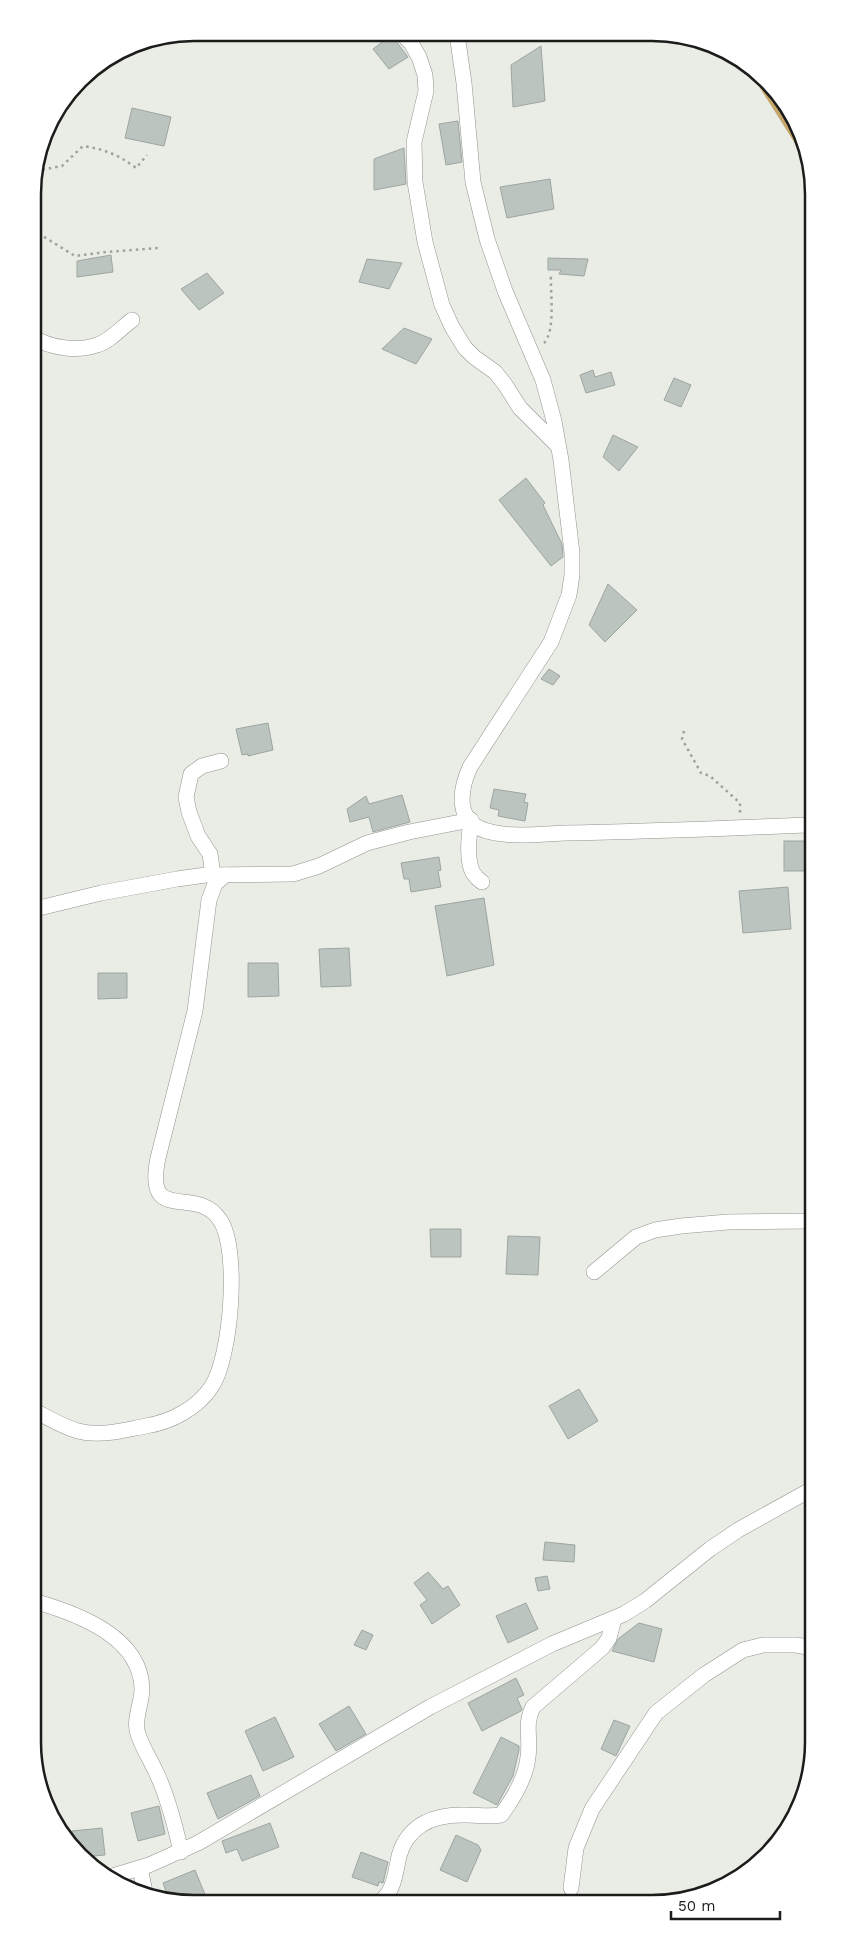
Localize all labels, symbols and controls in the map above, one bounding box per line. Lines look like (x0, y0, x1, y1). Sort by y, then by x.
scale bar (671, 1888, 780, 1920)
text: 50 m (678, 1897, 715, 1915)

